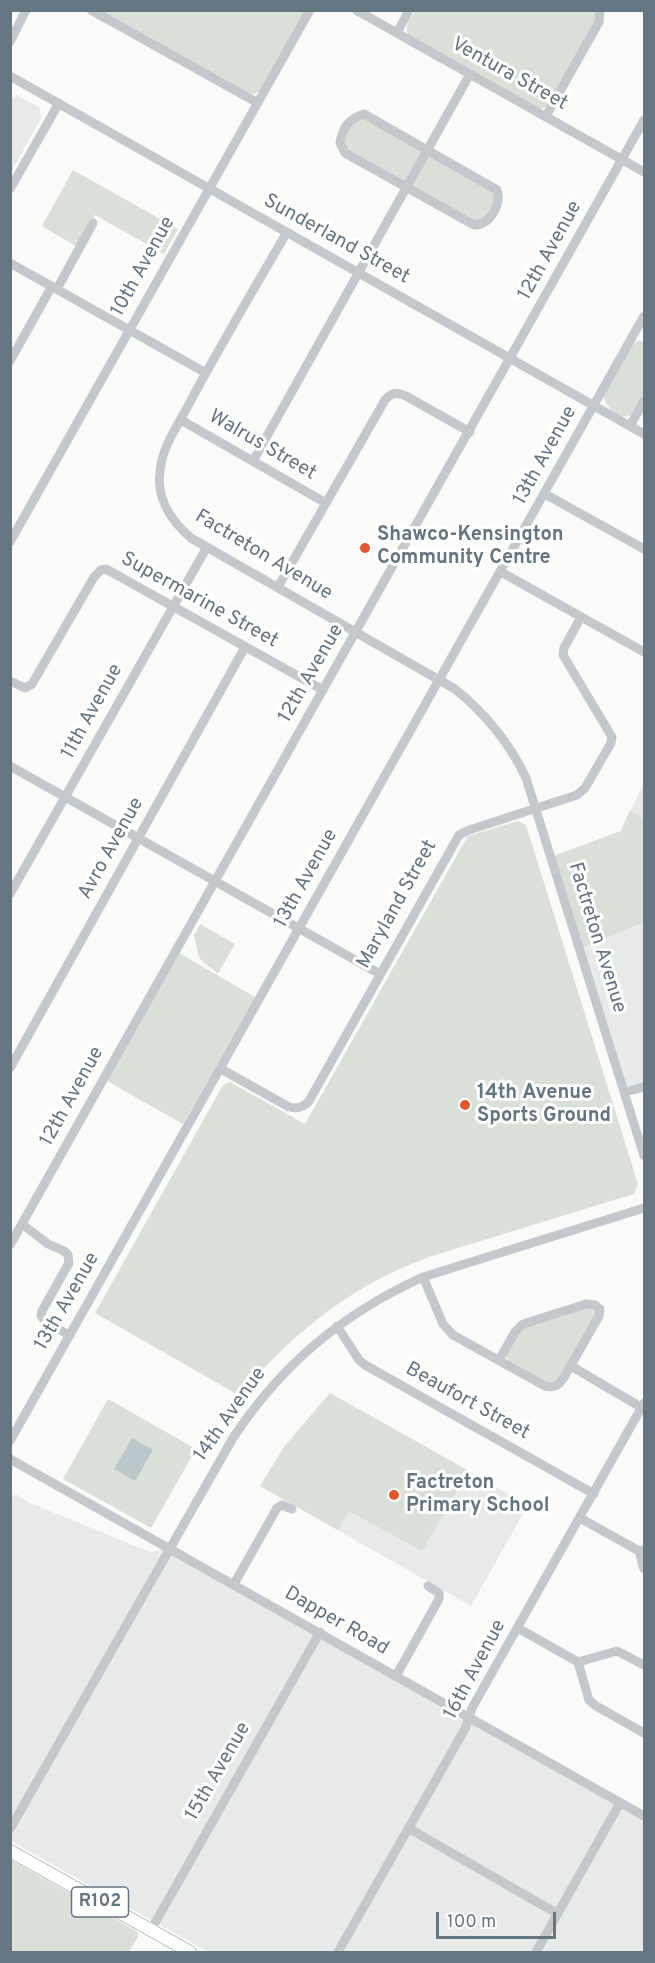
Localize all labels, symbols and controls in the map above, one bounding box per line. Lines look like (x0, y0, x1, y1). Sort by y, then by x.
street label: Ventura Street (447, 33, 571, 117)
street label: Sunderland Street (259, 190, 413, 290)
street label: 12th Avenue (514, 197, 588, 305)
street label: 10th Avenue (107, 213, 181, 321)
street label: 13th Avenue (509, 402, 583, 510)
street label: Walrus Street (204, 406, 320, 486)
street label: Factreton Avenue (190, 506, 336, 606)
place label: Shawco-Kensington Community Centre (377, 524, 564, 571)
marker: Shawco-Kensington Community Centre (358, 541, 372, 555)
street label: Supermarine Street (116, 548, 282, 654)
street label: 12th Avenue (274, 621, 350, 727)
street label: 11th Avenue (57, 660, 129, 764)
street label: Avro Avenue (74, 794, 150, 904)
street label: 13th Avenue (270, 825, 344, 933)
street label: Maryland Street (353, 836, 443, 974)
street label: Factreton Avenue (562, 860, 630, 1016)
street label: 12th Avenue (36, 1043, 110, 1151)
place label: 14th Avenue Sports Ground (477, 1082, 611, 1129)
marker: 14th Avenue Sports Ground (458, 1098, 472, 1112)
street label: 13th Avenue (30, 1249, 106, 1355)
street label: Beaufort Street (401, 1358, 533, 1446)
street label: 14th Avenue (190, 1363, 272, 1467)
place label: Factreton Primary School (406, 1472, 550, 1519)
marker: Factreton Primary School (387, 1488, 401, 1502)
street label: Dapper Road (280, 1582, 392, 1662)
street label: 16th Avenue (440, 1616, 512, 1724)
street label: 15th Avenue (181, 1718, 257, 1826)
road number: R102 (72, 1887, 128, 1917)
scale bar (439, 1900, 559, 1938)
text: 100 m (447, 1911, 496, 1934)

